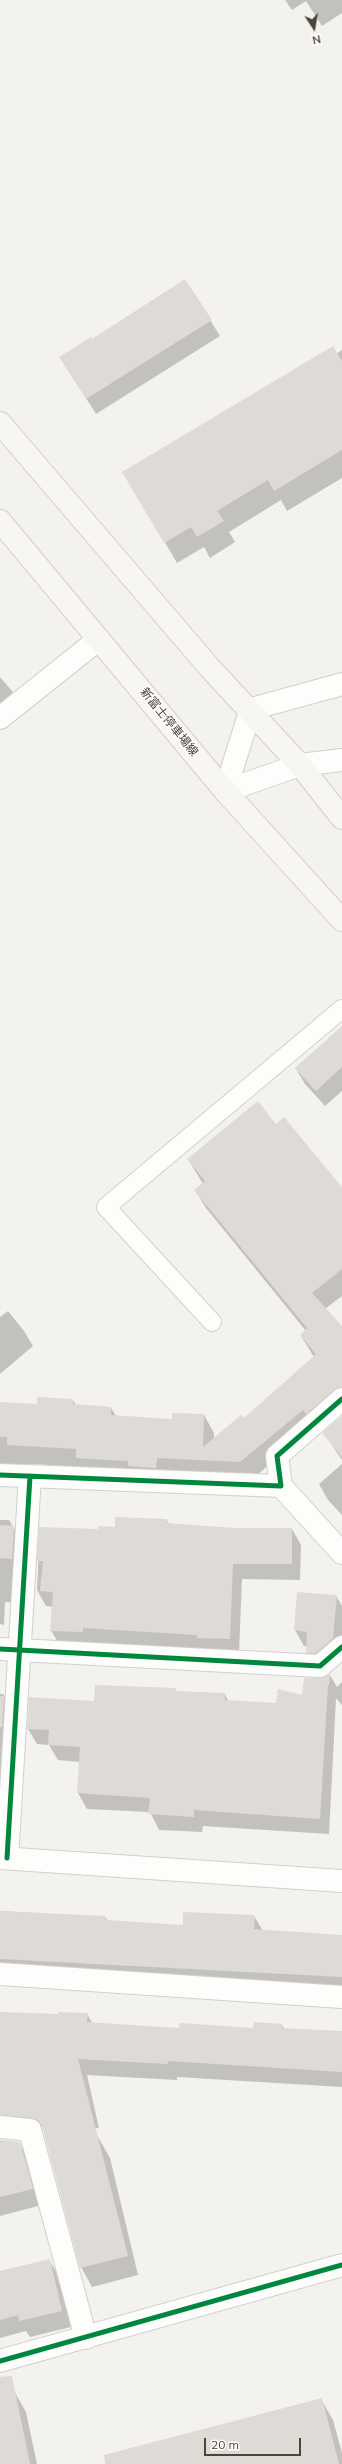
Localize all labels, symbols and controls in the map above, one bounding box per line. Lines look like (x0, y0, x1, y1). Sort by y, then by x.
north arrow (294, 8, 334, 48)
text: N (311, 32, 322, 47)
street label: 新富士停車場線 (137, 685, 201, 759)
scale bar (206, 2430, 303, 2456)
text: 20 m (211, 2437, 239, 2452)

